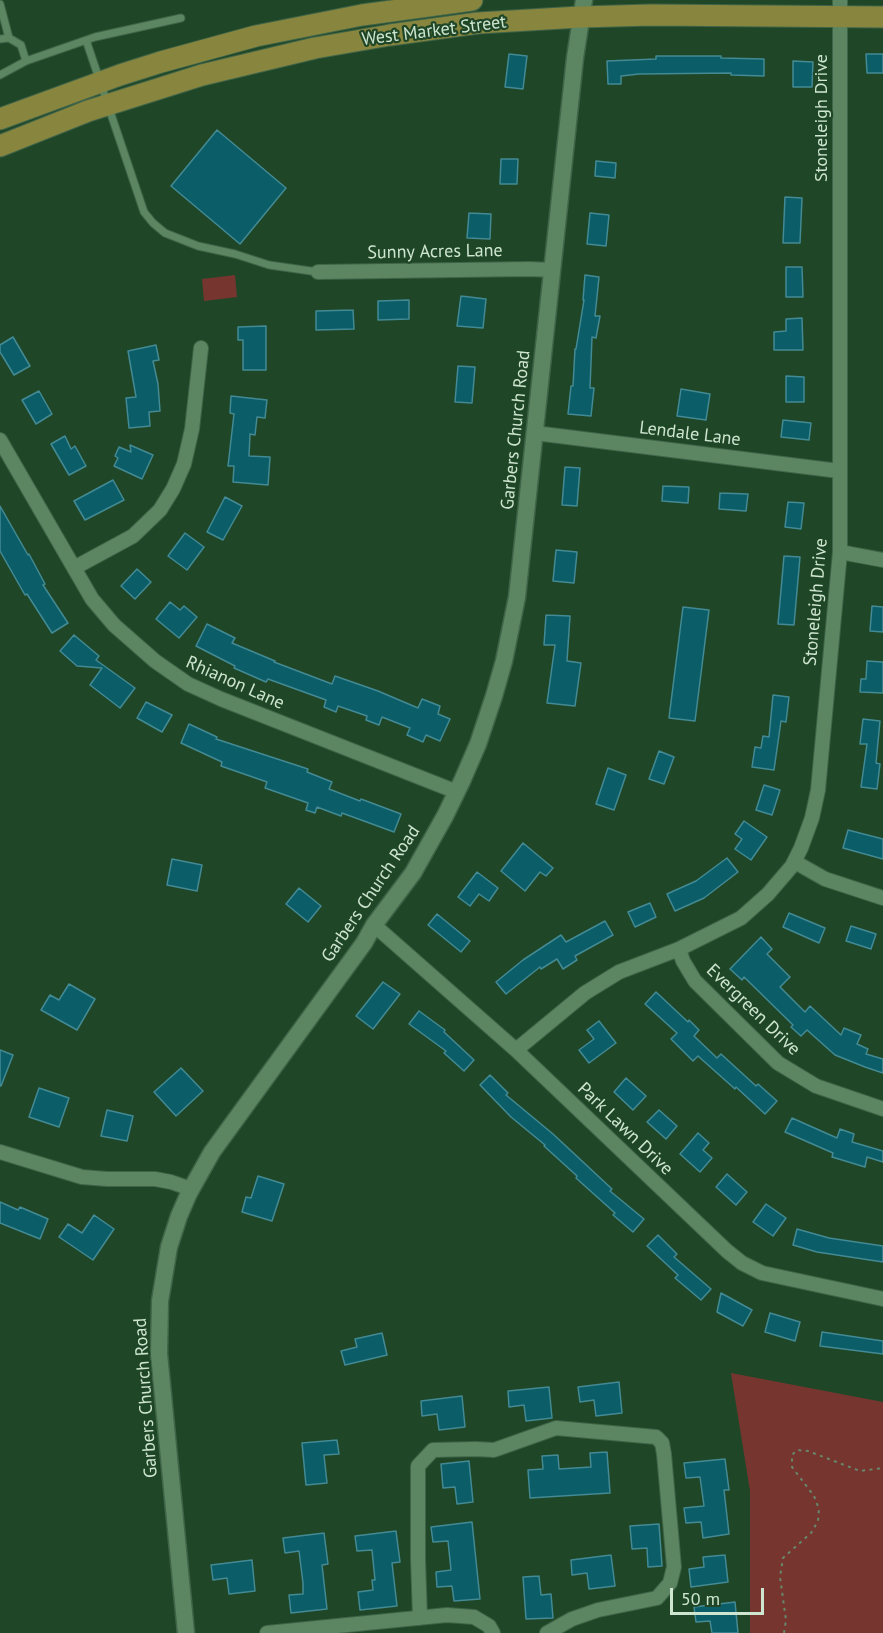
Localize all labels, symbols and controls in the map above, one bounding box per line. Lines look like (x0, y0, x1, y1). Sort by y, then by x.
street label: West Market Street (360, 11, 508, 51)
street label: Stoneleigh Drive (811, 54, 833, 182)
street label: Sunny Acres Lane (367, 240, 503, 264)
street label: Garbers Church Road (497, 349, 535, 511)
street label: Lendale Lane (638, 417, 742, 451)
street label: Stoneleigh Drive (800, 537, 832, 667)
street label: Rhianon Lane (183, 652, 287, 714)
street label: Garbers Church Road (317, 822, 425, 966)
street label: Evergreen Drive (702, 960, 804, 1060)
street label: Park Lawn Drive (573, 1078, 677, 1180)
street label: Garbers Church Road (130, 1317, 162, 1479)
scale bar (673, 1576, 768, 1614)
text: 50 m (681, 1587, 720, 1610)

